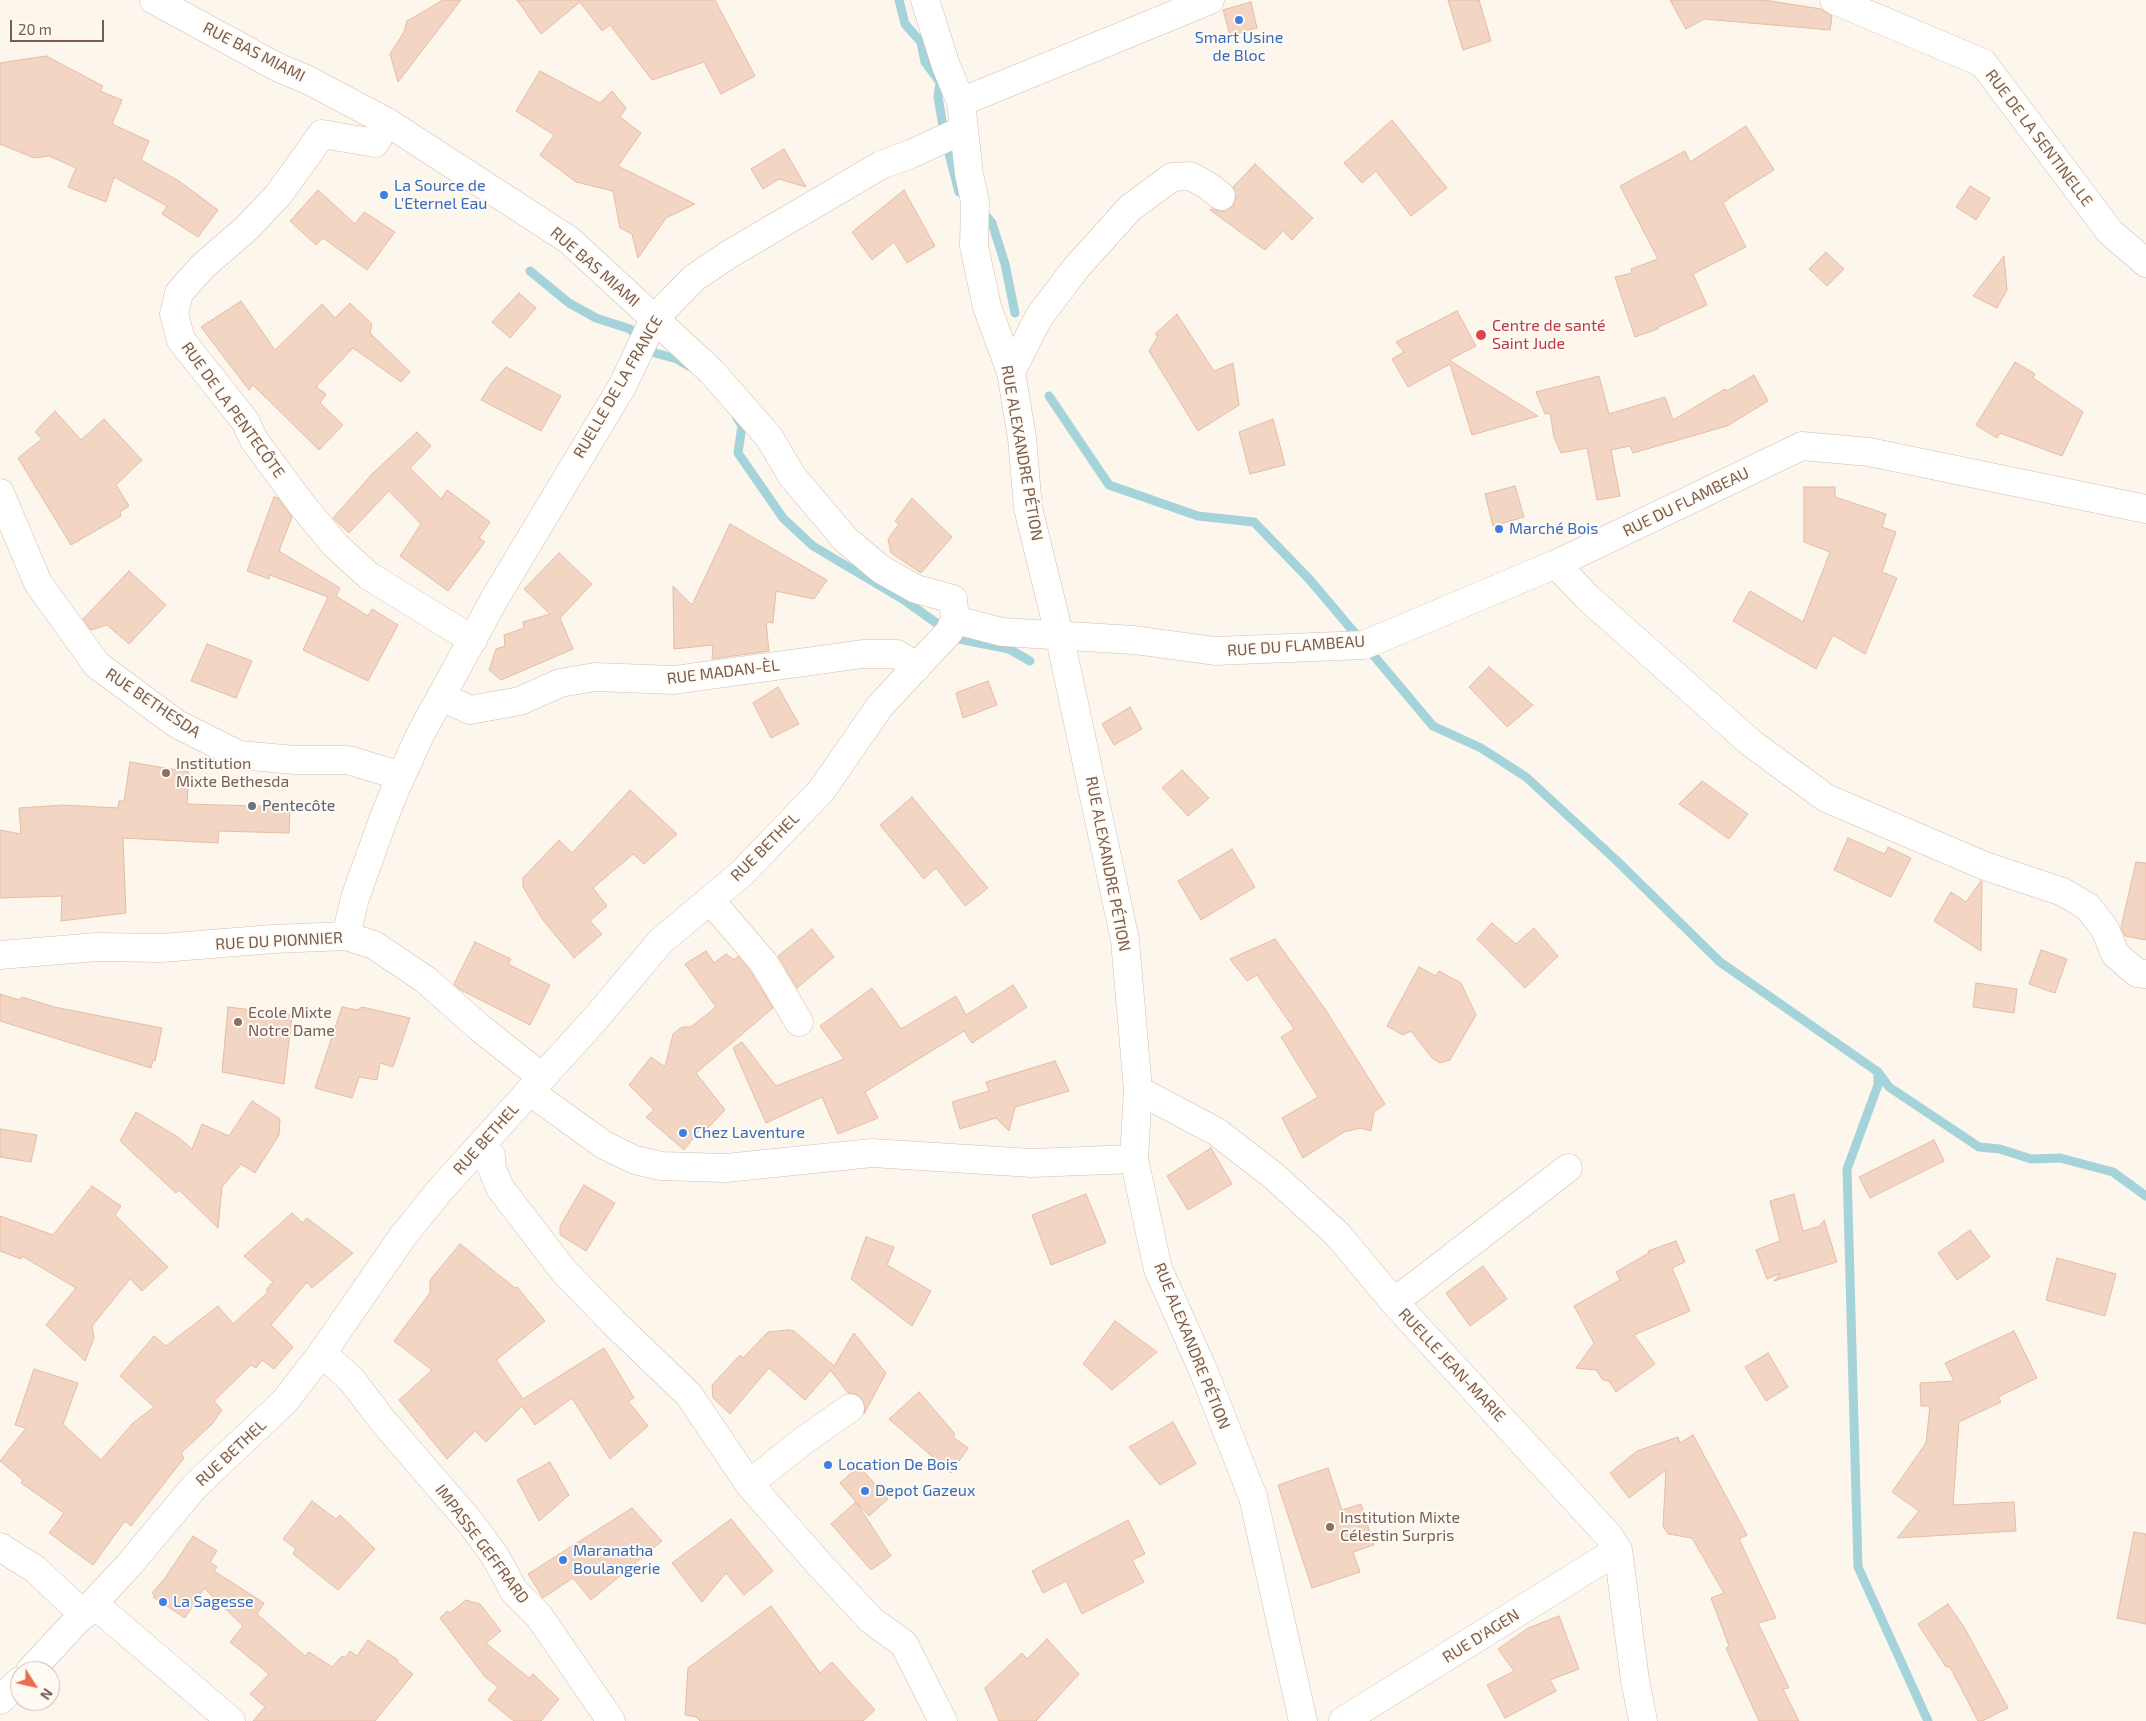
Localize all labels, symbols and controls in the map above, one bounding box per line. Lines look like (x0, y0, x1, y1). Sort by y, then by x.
scale bar (12, 10, 106, 42)
marker: Smart Usine de Bloc (1233, 14, 1245, 26)
street label: RUE BAS MIAMI (200, 18, 308, 86)
text: 20 m (18, 20, 52, 38)
place label: Smart Usine de Bloc (1195, 28, 1283, 66)
street label: RUE DE LA SENTINELLE (1981, 66, 2097, 210)
place label: La Source de L'Eternel Eau (394, 176, 487, 214)
marker: La Source de L'Eternel Eau (378, 189, 390, 201)
street label: RUE BAS MIAMI (546, 223, 644, 311)
street label: RUELLE DE LA FRANCE (569, 312, 667, 462)
place label: Centre de santé Saint Jude (1492, 316, 1606, 354)
marker: Centre de santé Saint Jude (1474, 328, 1488, 342)
street label: RUE DE LA PENTECÔTE (177, 338, 289, 482)
street label: RUE ALEXANDRE PÉTION (997, 364, 1047, 542)
street label: RUE DU FLAMBEAU (1620, 463, 1752, 541)
place label: Marché Bois (1509, 519, 1598, 539)
marker: Marché Bois (1493, 523, 1505, 535)
street label: RUE DU FLAMBEAU (1226, 632, 1366, 660)
street label: RUE MADAN-ÈL (666, 656, 780, 688)
street label: RUE BETHESDA (102, 664, 204, 742)
place label: Institution Mixte Bethesda (176, 754, 289, 792)
marker: Institution Mixte Bethesda (160, 767, 172, 779)
street label: RUE ALEXANDRE PÉTION (1082, 775, 1134, 953)
place label: Pentecôte (262, 796, 335, 816)
marker: Pentecôte (246, 800, 258, 812)
street label: RUE BETHEL (727, 809, 803, 885)
street label: RUE DU PIONNIER (215, 928, 343, 954)
place label: Ecole Mixte Notre Dame (248, 1003, 335, 1041)
marker: Ecole Mixte Notre Dame (232, 1016, 244, 1028)
street label: RUE BETHEL (449, 1099, 523, 1179)
place label: Chez Laventure (693, 1123, 805, 1143)
marker: Chez Laventure (677, 1127, 689, 1139)
street label: RUE ALEXANDRE PÉTION (1150, 1260, 1234, 1432)
street label: RUELLE JEAN-MARIE (1394, 1304, 1510, 1426)
street label: RUE BETHEL (192, 1416, 270, 1490)
place label: Location De Bois (838, 1455, 958, 1475)
marker: Location De Bois (822, 1459, 834, 1471)
street label: IMPASSE GEFFRARD (431, 1481, 533, 1607)
place label: Depot Gazeux (875, 1481, 975, 1501)
marker: Depot Gazeux (859, 1485, 871, 1497)
place label: Institution Mixte Célestin Surpris (1340, 1508, 1460, 1546)
marker: Institution Mixte Célestin Surpris (1324, 1521, 1336, 1533)
place label: Maranatha Boulangerie (573, 1541, 660, 1579)
marker: Maranatha Boulangerie (557, 1554, 569, 1566)
place label: La Sagesse (173, 1592, 254, 1612)
marker: La Sagesse (157, 1596, 169, 1608)
street label: RUE D'AGEN (1439, 1605, 1523, 1667)
north arrow (10, 1661, 60, 1711)
text: N (37, 1685, 57, 1703)

